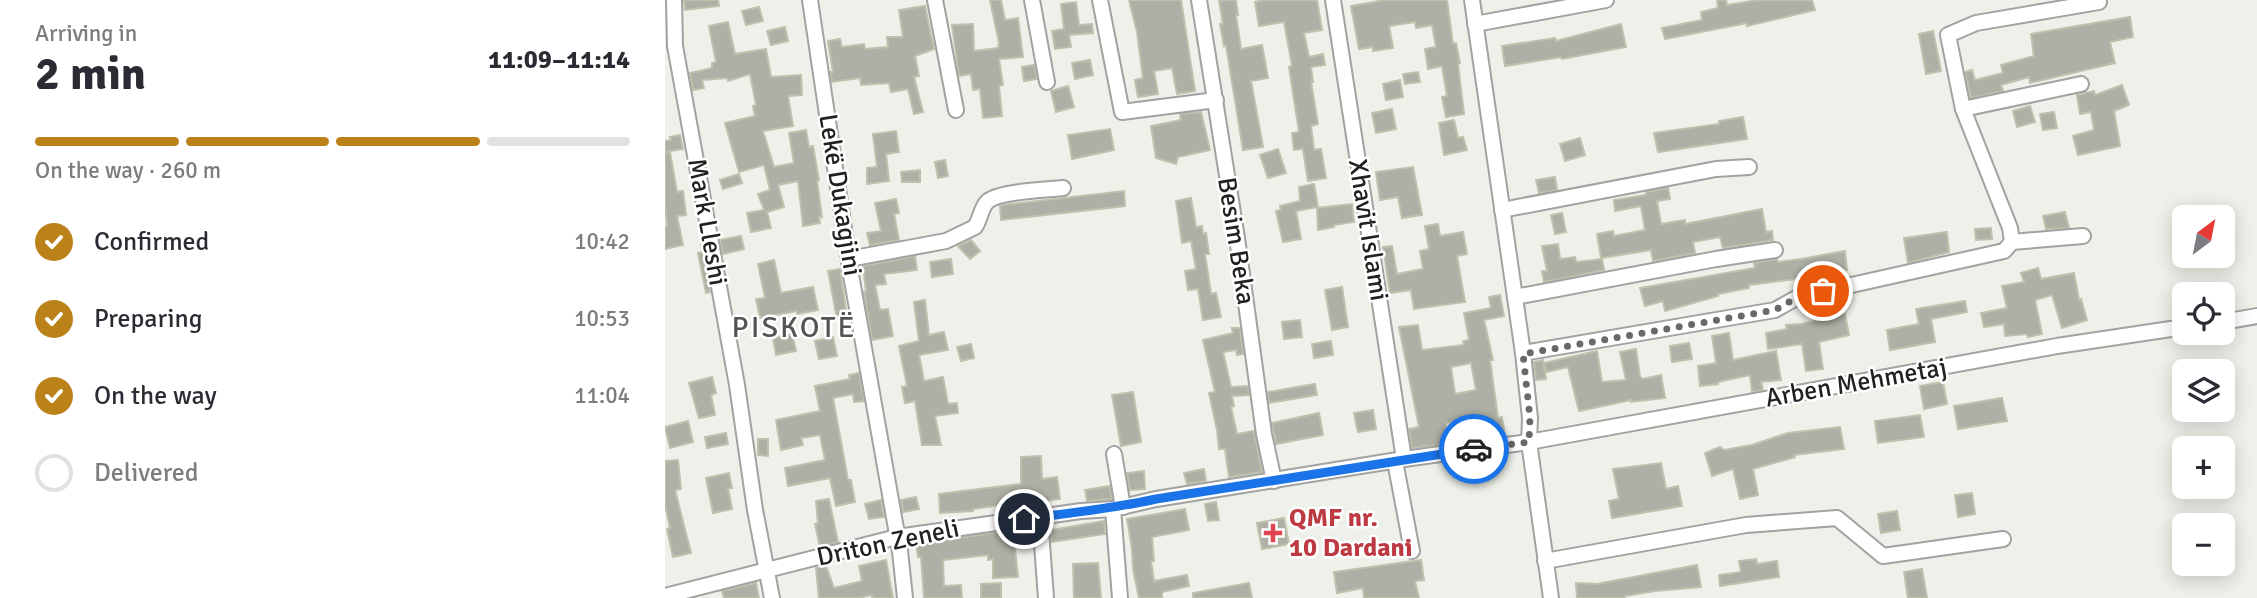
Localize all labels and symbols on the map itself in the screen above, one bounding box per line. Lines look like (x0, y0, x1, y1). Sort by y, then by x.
street label: Lekë Dukagjini (811, 112, 869, 278)
street label: Mark Lleshi (680, 156, 734, 288)
street label: Xhavit Islami (1341, 157, 1395, 303)
street label: Besim Beka (1210, 175, 1262, 307)
north arrow (2172, 205, 2235, 268)
pin (1793, 261, 1853, 321)
district label: PISKOTË (732, 309, 856, 346)
street label: Arben Mehmetaj (1763, 351, 1949, 415)
courier (1439, 414, 1509, 484)
pin (994, 489, 1054, 549)
place label: QMF nr. 10 Dardani (1289, 502, 1413, 564)
street label: Driton Zeneli (814, 512, 962, 574)
marker: QMF nr. 10 Dardani (1263, 523, 1283, 543)

